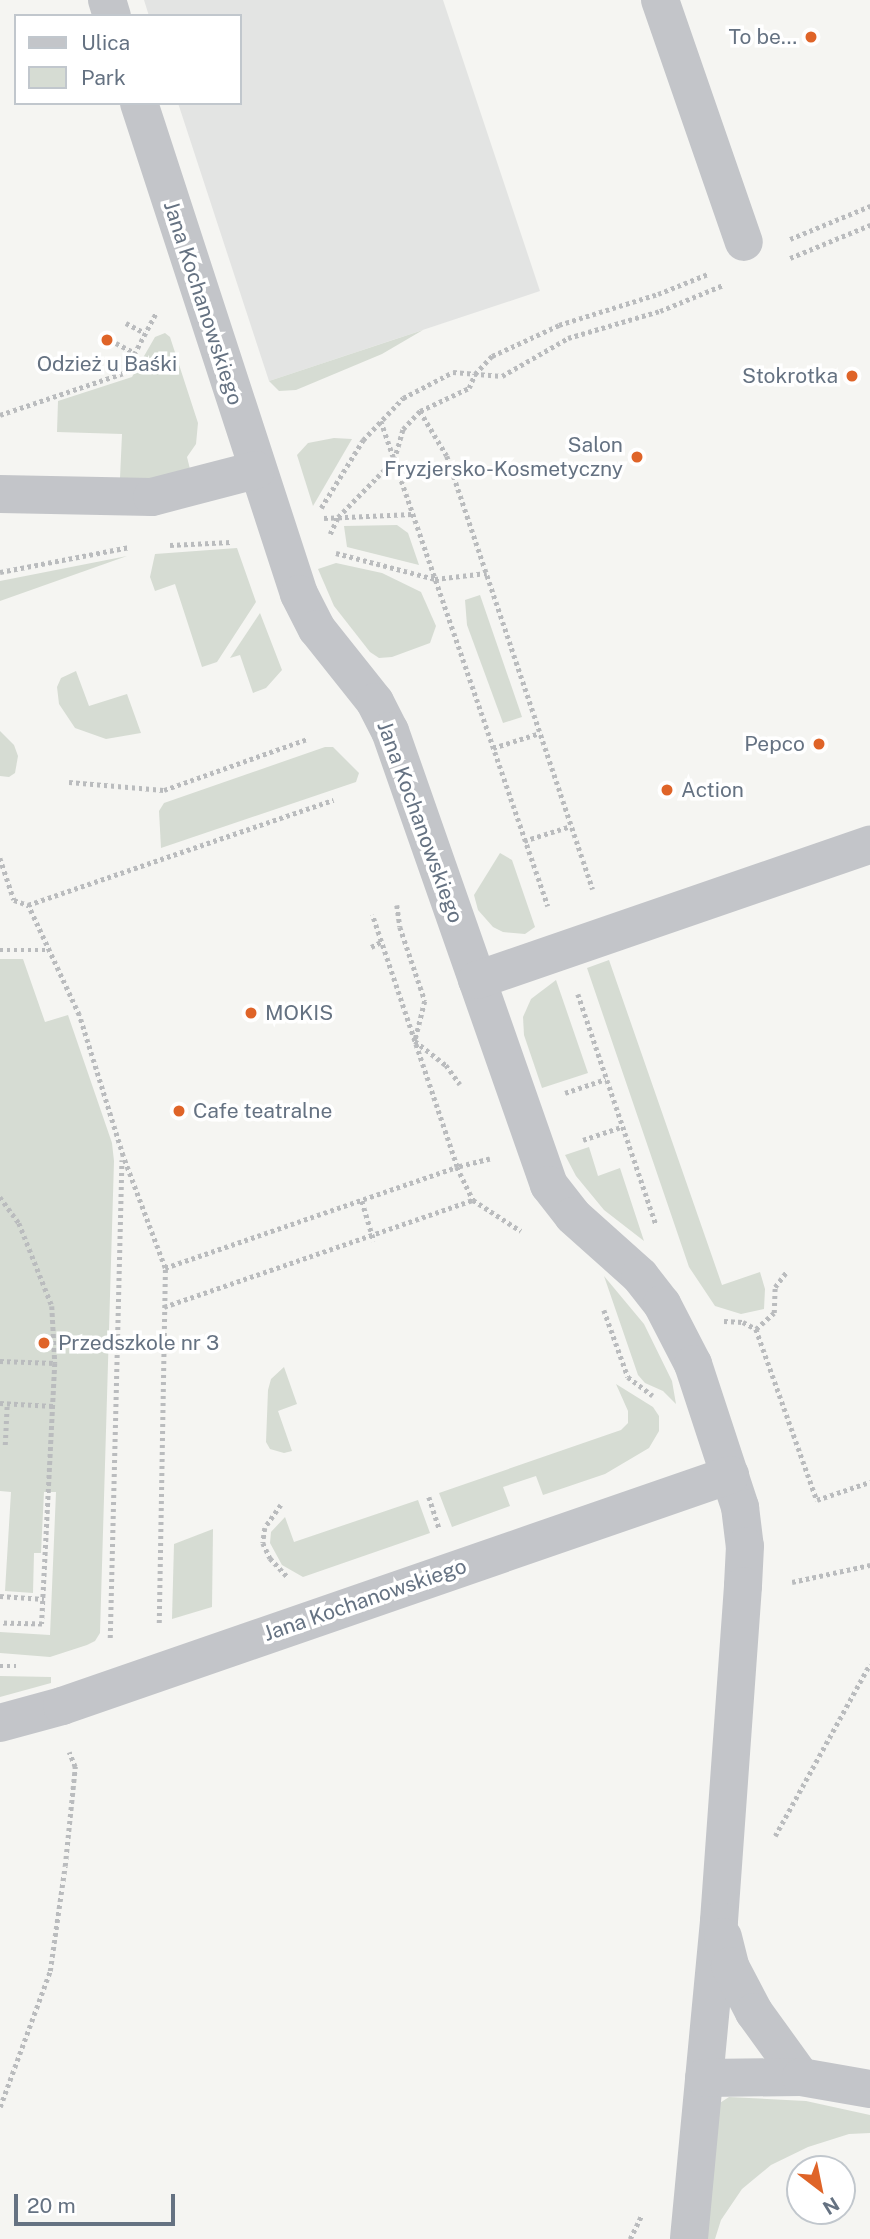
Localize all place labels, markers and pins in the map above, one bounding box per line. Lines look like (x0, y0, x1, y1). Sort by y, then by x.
place label: To be… (728, 24, 797, 50)
marker: To be… (803, 29, 819, 45)
marker: Odzież u Baśki (99, 332, 115, 348)
place label: Odzież u Baśki (37, 351, 177, 377)
place label: Stokrotka (742, 363, 838, 389)
marker: Stokrotka (844, 368, 860, 384)
place label: Salon Fryzjersko-Kosmetyczny (384, 432, 623, 482)
marker: Salon Fryzjersko-Kosmetyczny (629, 449, 645, 465)
place label: Pepco (744, 731, 805, 757)
marker: Pepco (811, 736, 827, 752)
place label: Action (681, 777, 744, 803)
marker: Action (659, 782, 675, 798)
place label: MOKIS (265, 1000, 333, 1026)
marker: MOKIS (243, 1005, 259, 1021)
place label: Cafe teatralne (193, 1098, 332, 1124)
marker: Cafe teatralne (171, 1103, 187, 1119)
place label: Przedszkole nr 3 (58, 1330, 219, 1356)
marker: Przedszkole nr 3 (36, 1335, 52, 1351)

